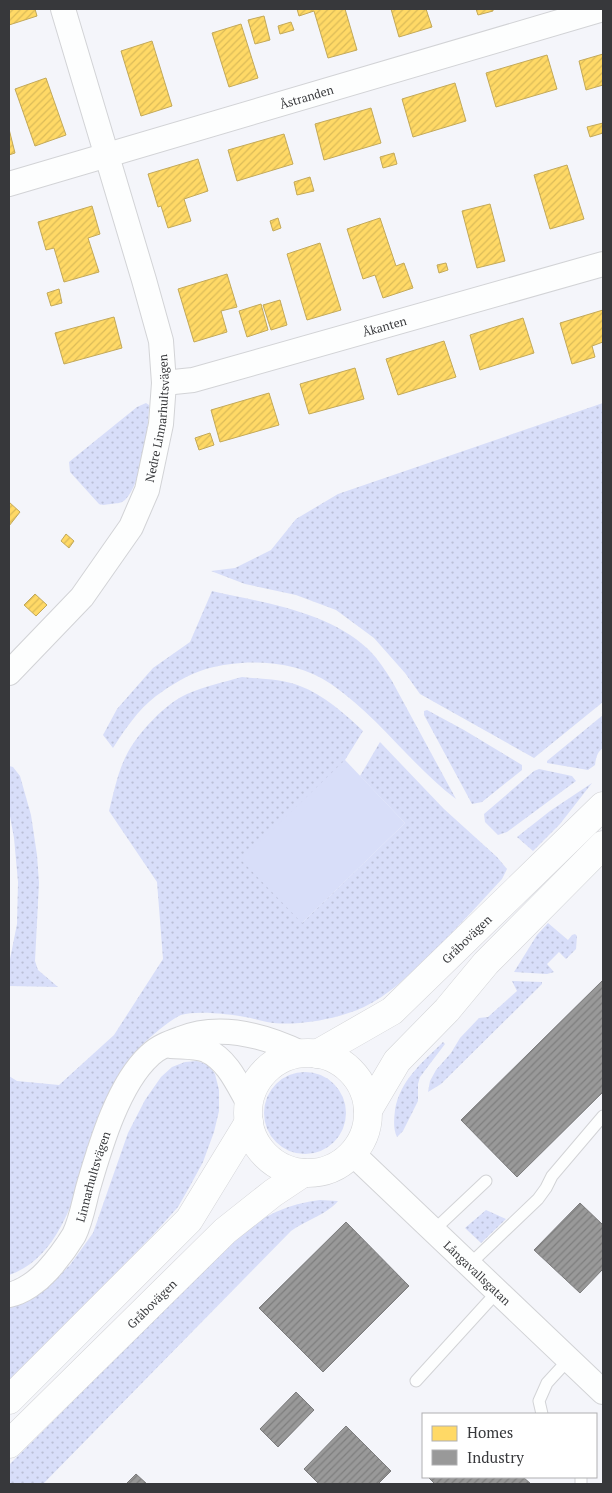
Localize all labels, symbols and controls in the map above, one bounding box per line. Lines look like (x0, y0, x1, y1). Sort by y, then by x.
street label: Åstranden (278, 81, 335, 111)
street label: Åkanten (361, 312, 408, 339)
street label: Nedre Linnarhultsvägen (141, 354, 172, 483)
street label: Gråbovägen (438, 911, 494, 966)
street label: Linnarhultsvägen (72, 1129, 113, 1224)
street label: Långavallsgatan (441, 1237, 514, 1308)
street label: Gråbovägen (124, 1276, 179, 1331)
legend (422, 1413, 597, 1478)
text: Homes (467, 1422, 513, 1442)
text: Industry (467, 1447, 524, 1467)

